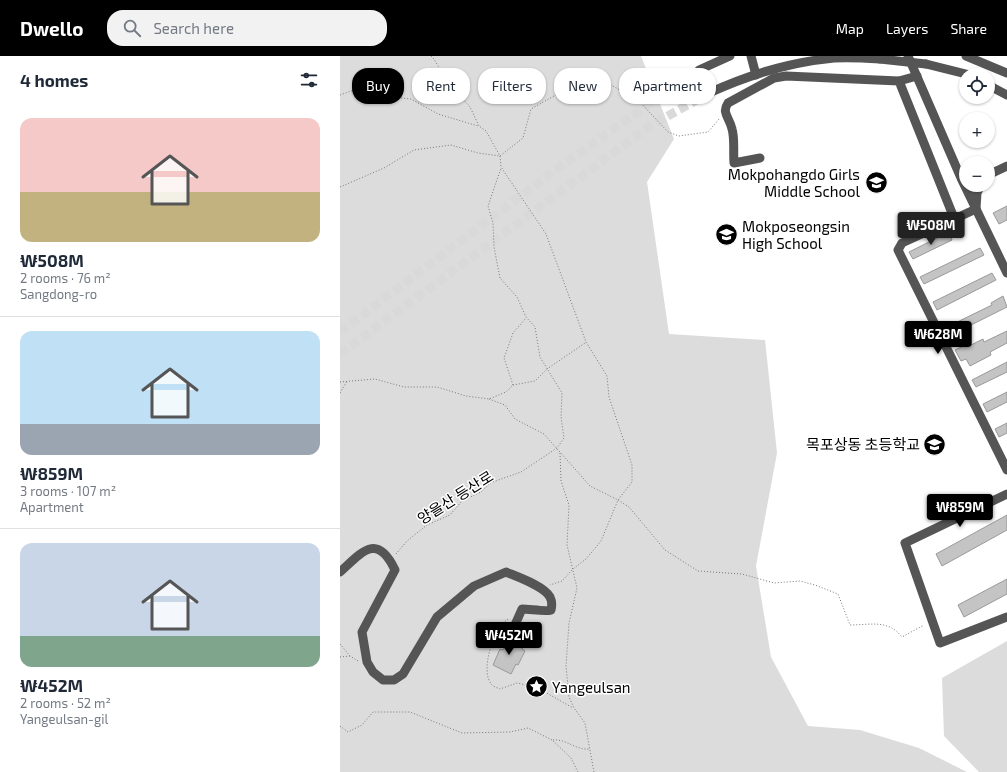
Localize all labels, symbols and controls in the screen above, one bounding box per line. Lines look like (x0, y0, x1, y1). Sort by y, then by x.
search box (107, 10, 387, 46)
text: Dwello (20, 17, 83, 40)
icon: search (121, 17, 143, 39)
text: Search here (153, 19, 234, 37)
text: Map (836, 20, 864, 37)
text: Layers (886, 20, 928, 37)
text: Share (950, 20, 987, 37)
chip: Buy (352, 68, 404, 104)
chip: Rent (412, 68, 470, 104)
chip: Filters (478, 68, 546, 104)
chip: New (554, 68, 611, 104)
chip: Apartment (619, 68, 716, 104)
map controls (959, 68, 995, 192)
button: locate (959, 68, 995, 104)
icon: filters (298, 69, 320, 91)
text: 4 homes (20, 70, 88, 90)
button: + (959, 112, 995, 148)
icon: home (134, 144, 206, 216)
button: − (959, 156, 995, 192)
place label: Mokpohangdo Girls Middle School (728, 165, 861, 200)
school or university icon: Mokpohangdo Girls Middle School (863, 170, 889, 196)
pin: ₩508M (903, 212, 959, 246)
place label: Mokposeongsin High School (742, 217, 850, 252)
text: ₩508M (907, 217, 955, 233)
school or university icon: Mokposeongsin High School (714, 222, 740, 248)
text: ₩508M (20, 250, 84, 270)
text: 2 rooms · 76 m² (20, 270, 111, 286)
text: Sangdong-ro (20, 286, 97, 302)
pin: ₩628M (910, 321, 966, 355)
text: ₩628M (914, 326, 962, 342)
icon: home (134, 357, 206, 429)
school or university icon: 목포상동 초등학교 (922, 431, 948, 457)
place label: 목포상동 초등학교 (806, 435, 920, 453)
text: ₩859M (20, 463, 83, 483)
street label: 양을산 등산로 (414, 467, 496, 527)
text: 3 rooms · 107 m² (20, 483, 116, 499)
pin: ₩859M (932, 494, 988, 528)
text: Apartment (20, 499, 84, 515)
text: ₩859M (936, 499, 984, 515)
icon: home (134, 569, 206, 641)
pin: ₩452M (481, 622, 537, 656)
text: ₩452M (485, 627, 533, 643)
place icon: Yangeulsan (523, 674, 549, 700)
text: ₩452M (20, 675, 83, 695)
place label: Yangeulsan (552, 678, 631, 696)
text: 2 rooms · 52 m² (20, 695, 111, 711)
text: Yangeulsan-gil (20, 711, 108, 727)

